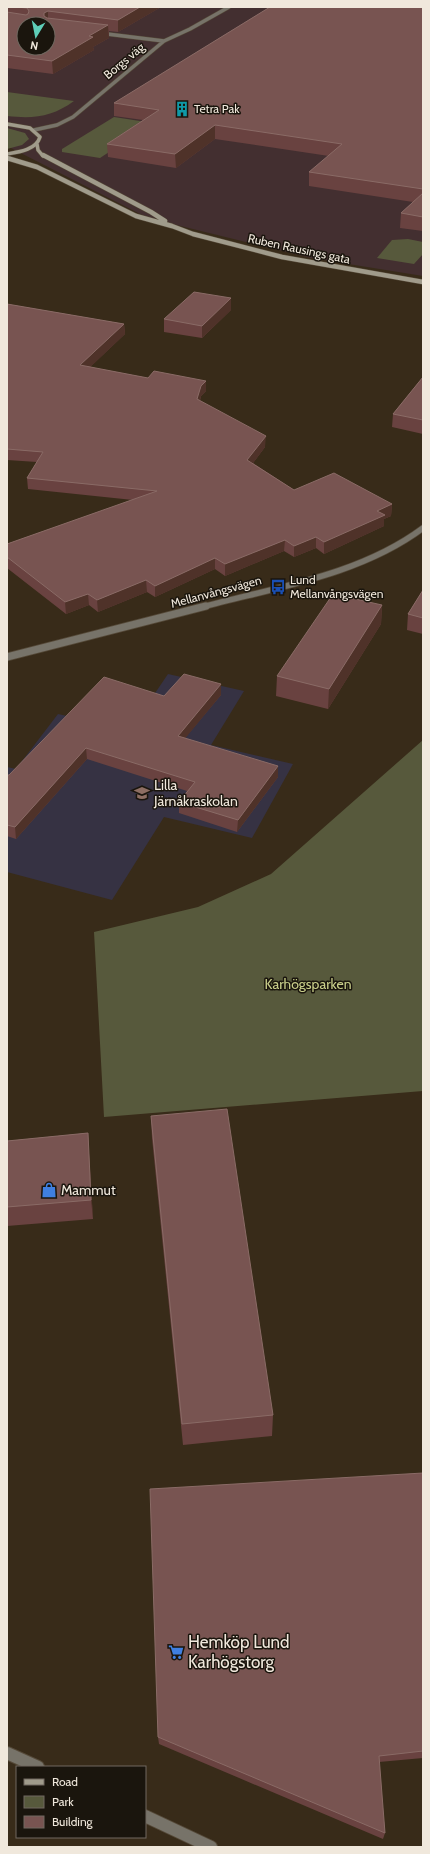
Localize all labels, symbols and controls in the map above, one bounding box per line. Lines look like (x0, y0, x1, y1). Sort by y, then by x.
north arrow (16, 16, 56, 56)
text: N (29, 38, 39, 53)
street label: Borgs väg (100, 39, 148, 82)
building icon: Tetra Pak (173, 100, 191, 118)
place label: Tetra Pak (194, 101, 240, 116)
street label: Ruben Rausings gata (247, 230, 352, 267)
street label: Mellanvångsvägen (169, 572, 263, 611)
place label: Lund Mellanvångsvägen (290, 572, 384, 601)
bus stop icon: Lund Mellanvångsvägen (269, 578, 287, 596)
place label: Lilla Järnåkraskolan (153, 776, 238, 810)
school or university icon: Lilla Järnåkraskolan (133, 784, 151, 802)
park label: Karhögsparken (264, 975, 352, 993)
shop icon: Mammut (40, 1181, 58, 1199)
place label: Mammut (61, 1181, 116, 1199)
place label: Hemköp Lund Karhögstorg (188, 1632, 290, 1672)
supermarket icon: Hemköp Lund Karhögstorg (167, 1643, 185, 1661)
legend (16, 1766, 146, 1838)
text: Road (52, 1774, 78, 1789)
text: Park (52, 1794, 74, 1809)
text: Building (52, 1814, 94, 1829)

